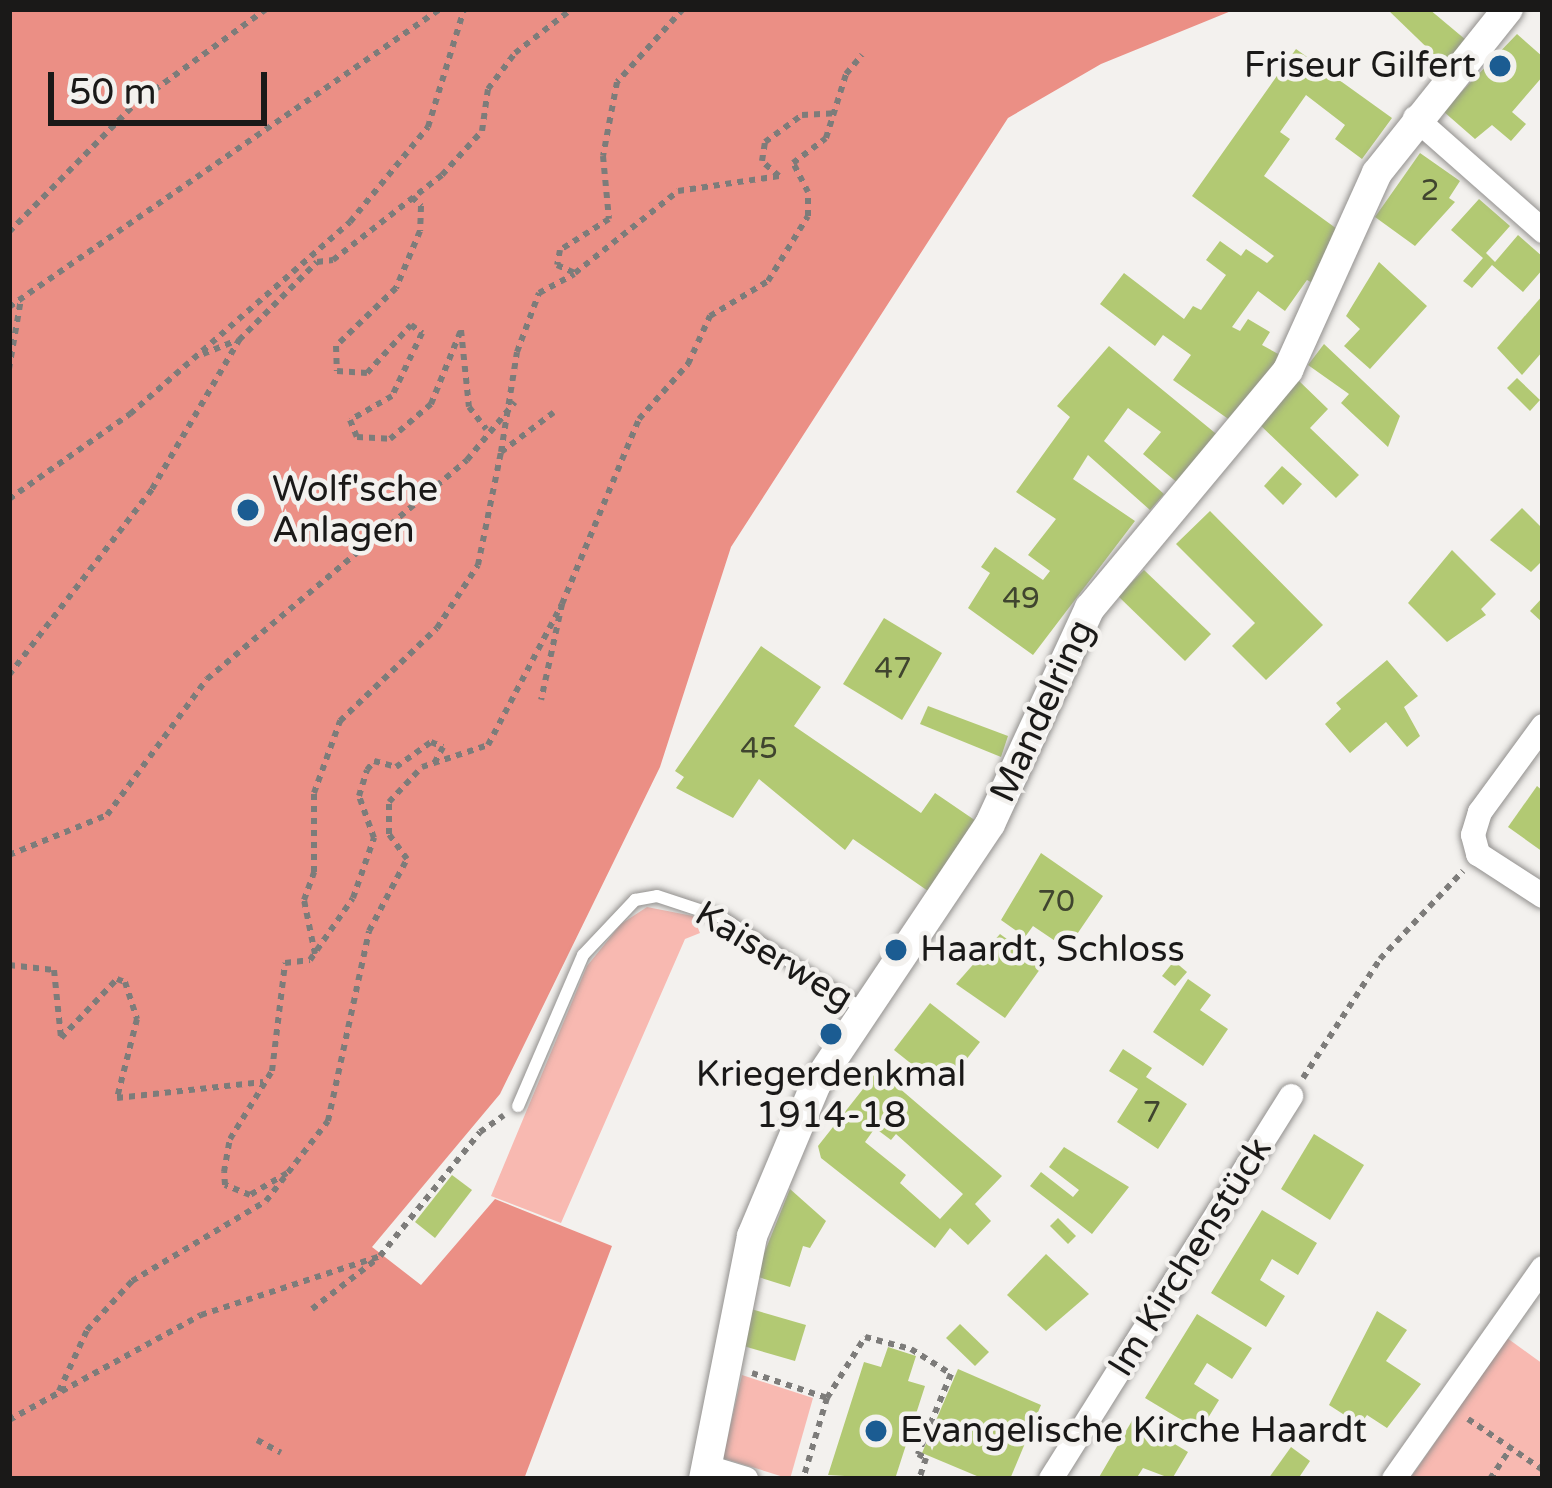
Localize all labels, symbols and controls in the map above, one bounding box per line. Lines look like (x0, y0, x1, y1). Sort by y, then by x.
place label: Friseur Gilfert (1244, 44, 1476, 88)
scale bar (54, 48, 273, 122)
marker: Friseur Gilfert (1487, 53, 1513, 79)
text: 50 m (69, 71, 157, 114)
house number: 2 (1421, 173, 1439, 209)
place label: Wolf'sche Anlagen (272, 467, 438, 552)
marker: Wolf'sche Anlagen (235, 497, 261, 523)
house number: 49 (1002, 581, 1040, 617)
street label: Mandelring (981, 613, 1103, 809)
house number: 47 (874, 651, 912, 687)
house number: 45 (740, 731, 778, 767)
house number: 70 (1037, 884, 1075, 920)
street label: Kaiserweg (687, 892, 861, 1020)
place label: Haardt, Schloss (920, 928, 1185, 972)
marker: Haardt, Schloss (883, 937, 909, 963)
marker: Kriegerdenkmal 1914-18 (818, 1021, 844, 1047)
place label: Kriegerdenkmal 1914-18 (696, 1052, 966, 1137)
house number: 7 (1143, 1095, 1161, 1131)
street label: Im Kirchenstück (1099, 1130, 1281, 1384)
place label: Evangelische Kirche Haardt (900, 1409, 1367, 1453)
marker: Evangelische Kirche Haardt (863, 1418, 889, 1444)

